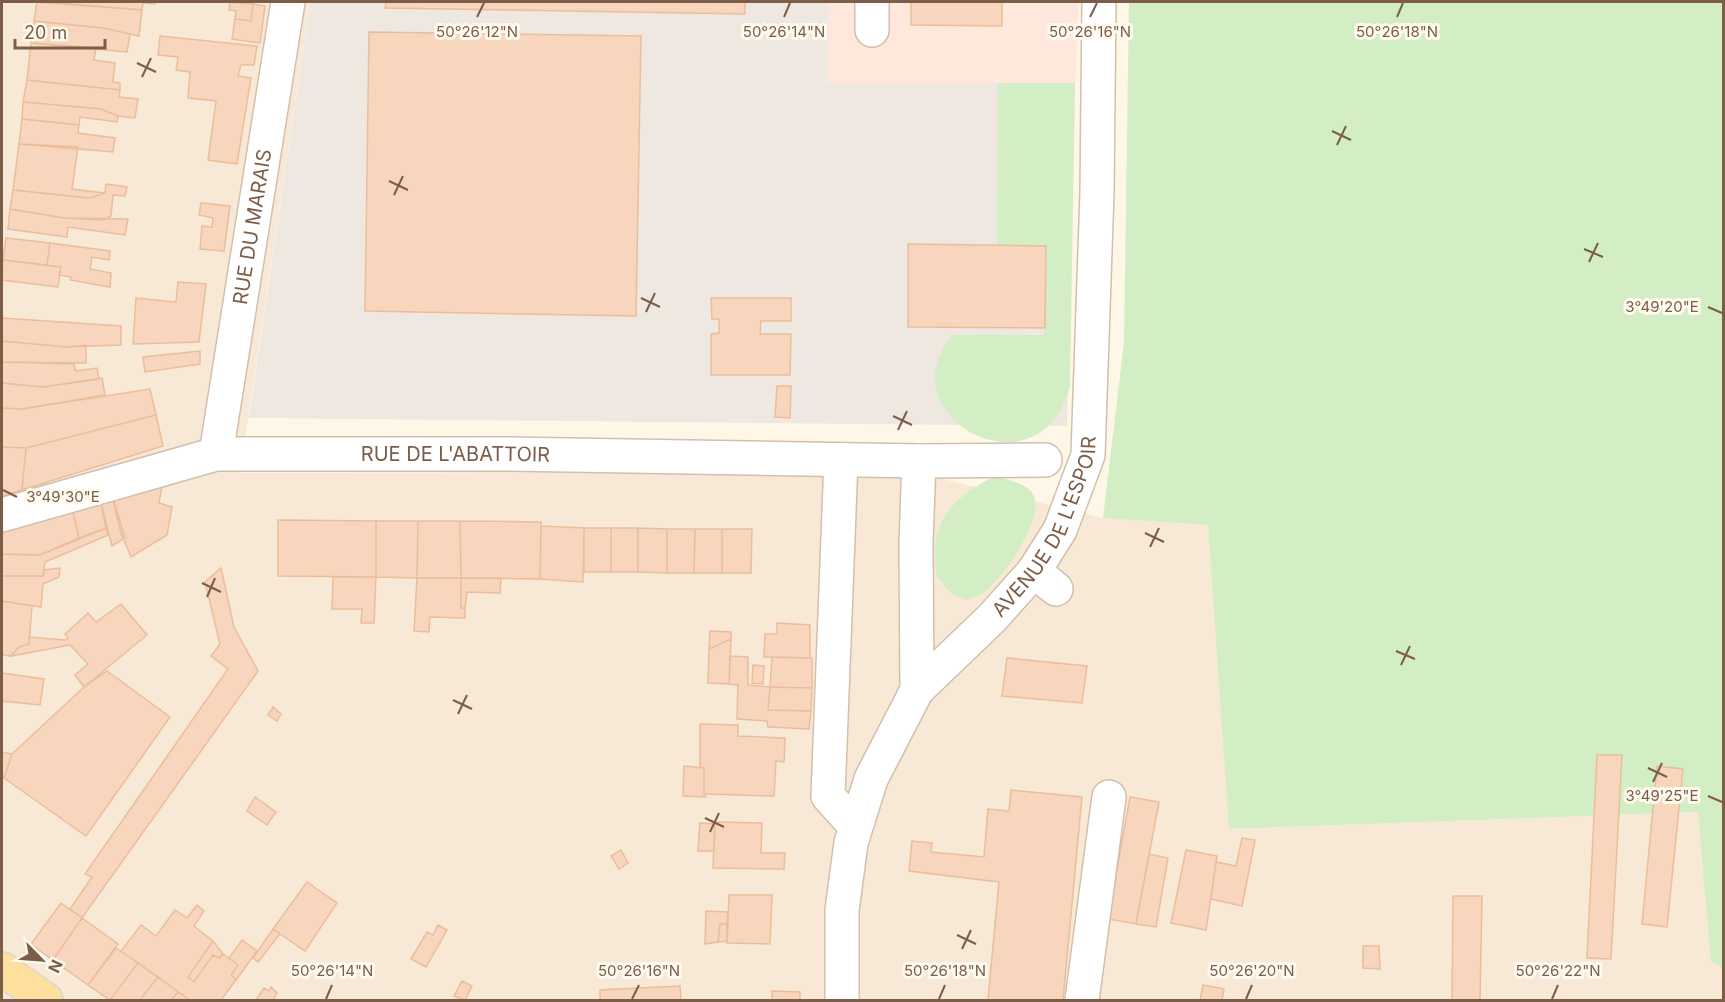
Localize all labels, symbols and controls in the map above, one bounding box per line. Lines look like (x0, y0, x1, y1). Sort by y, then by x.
scale bar (15, 12, 105, 50)
text: 20 m (24, 22, 67, 43)
text: 50°26'12"N (436, 22, 518, 41)
text: 50°26'14"N (743, 22, 825, 41)
text: 50°26'16"N (1049, 22, 1131, 41)
text: 50°26'18"N (1356, 22, 1438, 41)
street label: RUE DU MARAIS (228, 147, 276, 306)
text: 3°49'20"E (1625, 297, 1699, 316)
street label: AVENUE DE L'ESPOIR (987, 436, 1101, 622)
street label: RUE DE L'ABATTOIR (361, 442, 550, 467)
text: 3°49'30"E (26, 487, 100, 506)
text: 3°49'25"E (1626, 786, 1698, 805)
north arrow (12, 930, 72, 990)
text: N (44, 957, 67, 976)
text: 50°26'14"N (291, 961, 373, 980)
text: 50°26'16"N (598, 961, 680, 980)
text: 50°26'18"N (904, 961, 986, 980)
text: 50°26'20"N (1209, 961, 1295, 980)
text: 50°26'22"N (1516, 961, 1600, 980)

